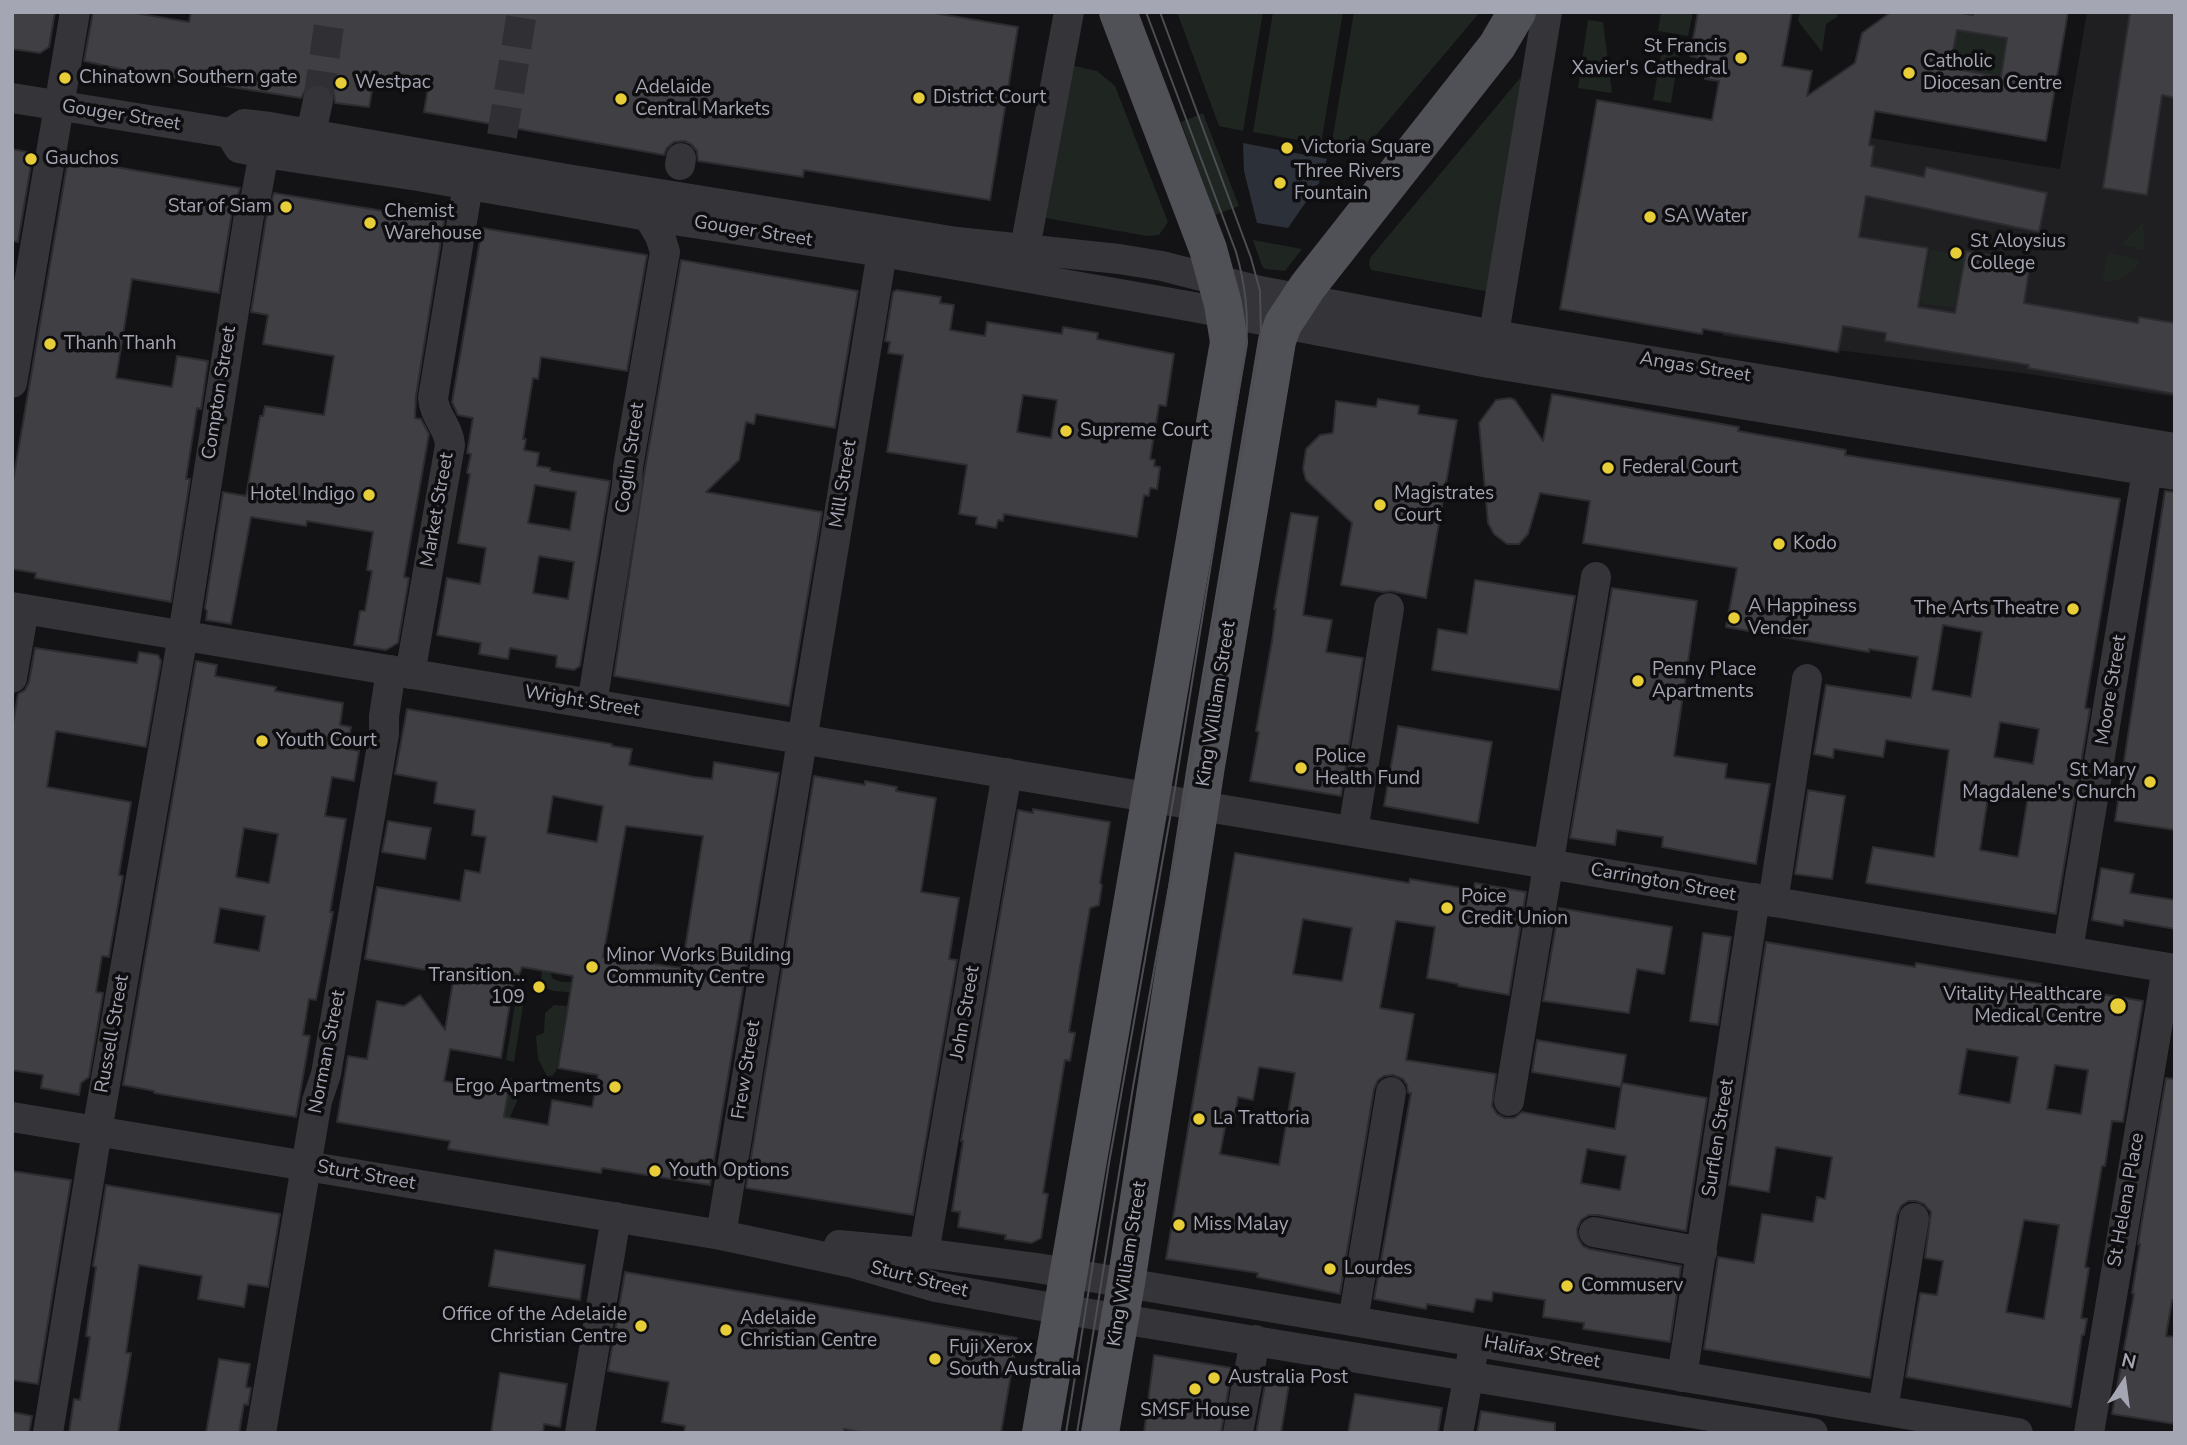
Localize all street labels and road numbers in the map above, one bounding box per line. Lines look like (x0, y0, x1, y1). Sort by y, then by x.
street label: Gouger Street (60, 95, 182, 137)
street label: Gouger Street (692, 211, 814, 253)
street label: Compton Street (198, 325, 242, 461)
street label: Angas Street (1638, 348, 1752, 388)
street label: Coglin Street (612, 401, 650, 515)
street label: Mill Street (826, 438, 862, 530)
street label: Market Street (417, 451, 459, 569)
street label: King William Street (1193, 620, 1241, 788)
street label: Moore Street (2092, 633, 2132, 747)
street label: Wright Street (523, 682, 641, 722)
street label: Carrington Street (1589, 859, 1737, 907)
street label: John Street (947, 964, 985, 1062)
street label: Russell Street (91, 973, 135, 1095)
street label: Norman Street (305, 988, 351, 1116)
street label: Frew Street (728, 1019, 766, 1121)
street label: Surflen Street (1698, 1077, 1740, 1199)
street label: St Helena Place (2104, 1131, 2150, 1269)
street label: Sturt Street (315, 1156, 417, 1196)
street label: King William Street (1104, 1180, 1152, 1348)
street label: Sturt Street (868, 1257, 970, 1303)
street label: Halifax Street (1482, 1332, 1602, 1374)

